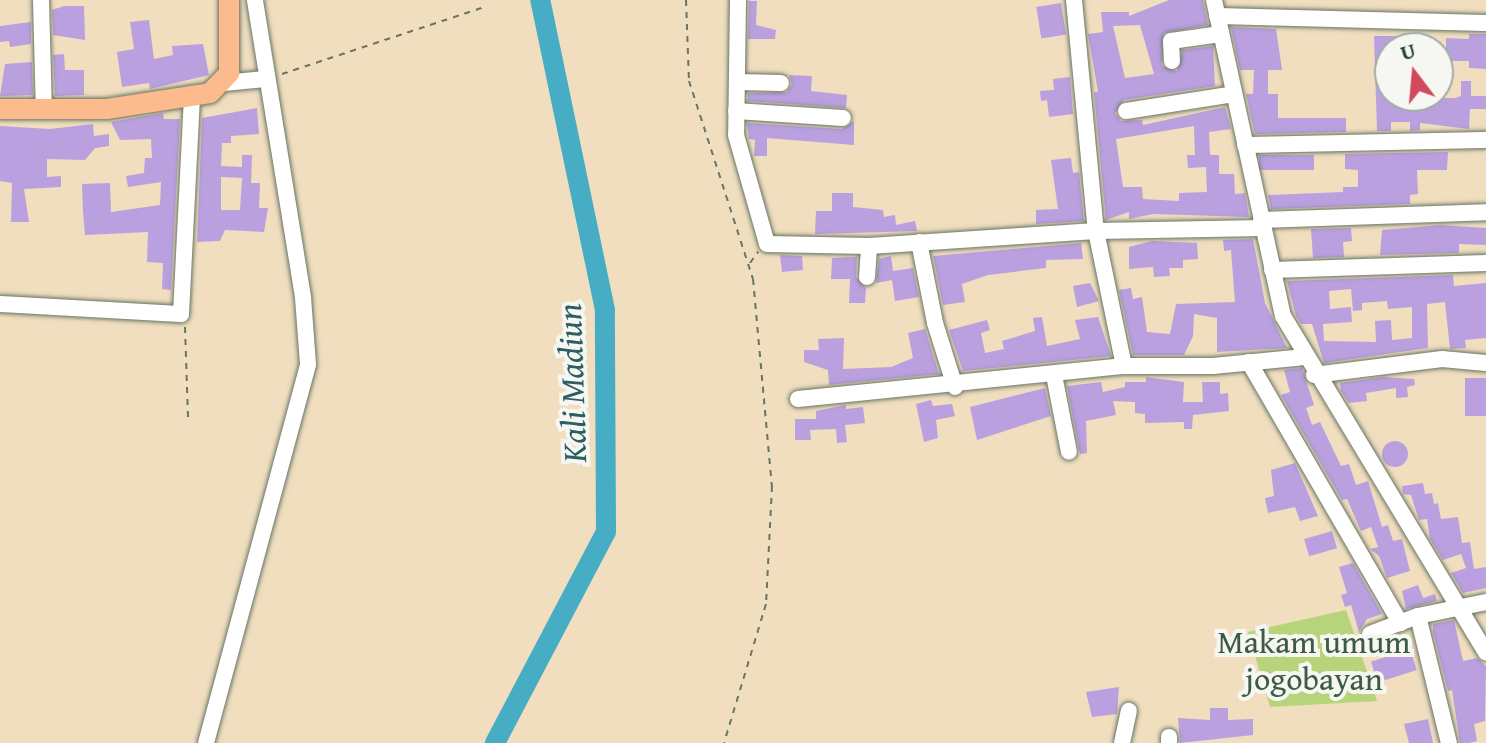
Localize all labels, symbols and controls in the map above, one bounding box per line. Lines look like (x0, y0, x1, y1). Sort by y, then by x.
north arrow (1374, 32, 1454, 112)
text: U (1396, 33, 1419, 68)
water label: Kali Madiun (548, 303, 594, 463)
park label: Makam umum jogobayan (1218, 624, 1410, 699)

